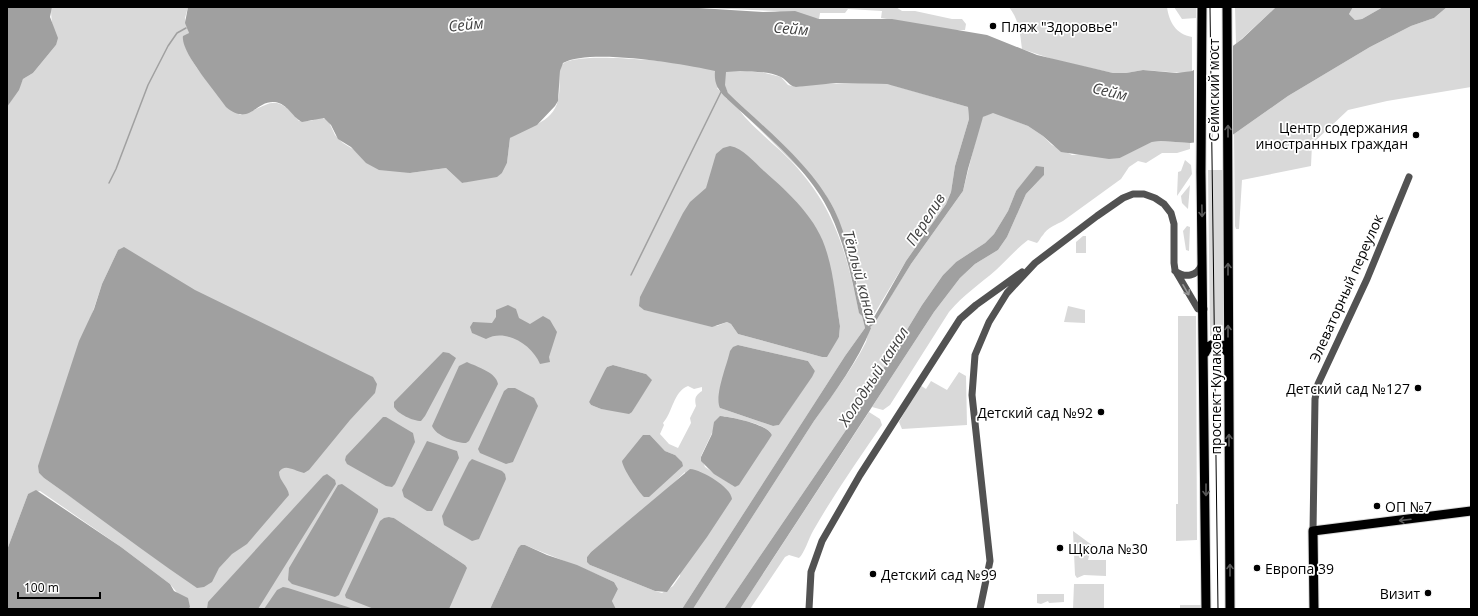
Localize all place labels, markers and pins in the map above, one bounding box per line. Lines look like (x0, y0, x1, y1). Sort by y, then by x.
place label: Пляж "Здоровье" (1001, 17, 1118, 36)
marker: Пляж "Здоровье" (988, 21, 998, 31)
place label: Центр содержания иностранных граждан (1255, 118, 1408, 153)
marker: Центр содержания иностранных граждан (1411, 130, 1421, 140)
place label: Детский сад №127 (1286, 379, 1410, 398)
marker: Детский сад №127 (1413, 383, 1423, 393)
place label: Детский сад №92 (977, 403, 1093, 422)
marker: Детский сад №92 (1096, 407, 1106, 417)
place label: ОП №7 (1385, 497, 1432, 516)
marker: ОП №7 (1372, 501, 1382, 511)
place label: Щкола №30 (1068, 539, 1148, 558)
marker: Щкола №30 (1055, 543, 1065, 553)
place label: Европа 39 (1265, 559, 1334, 578)
marker: Европа 39 (1252, 563, 1262, 573)
place label: Детский сад №99 (881, 565, 997, 584)
marker: Детский сад №99 (868, 569, 878, 579)
place label: Визит (1380, 584, 1420, 603)
marker: Визит (1423, 588, 1433, 598)

